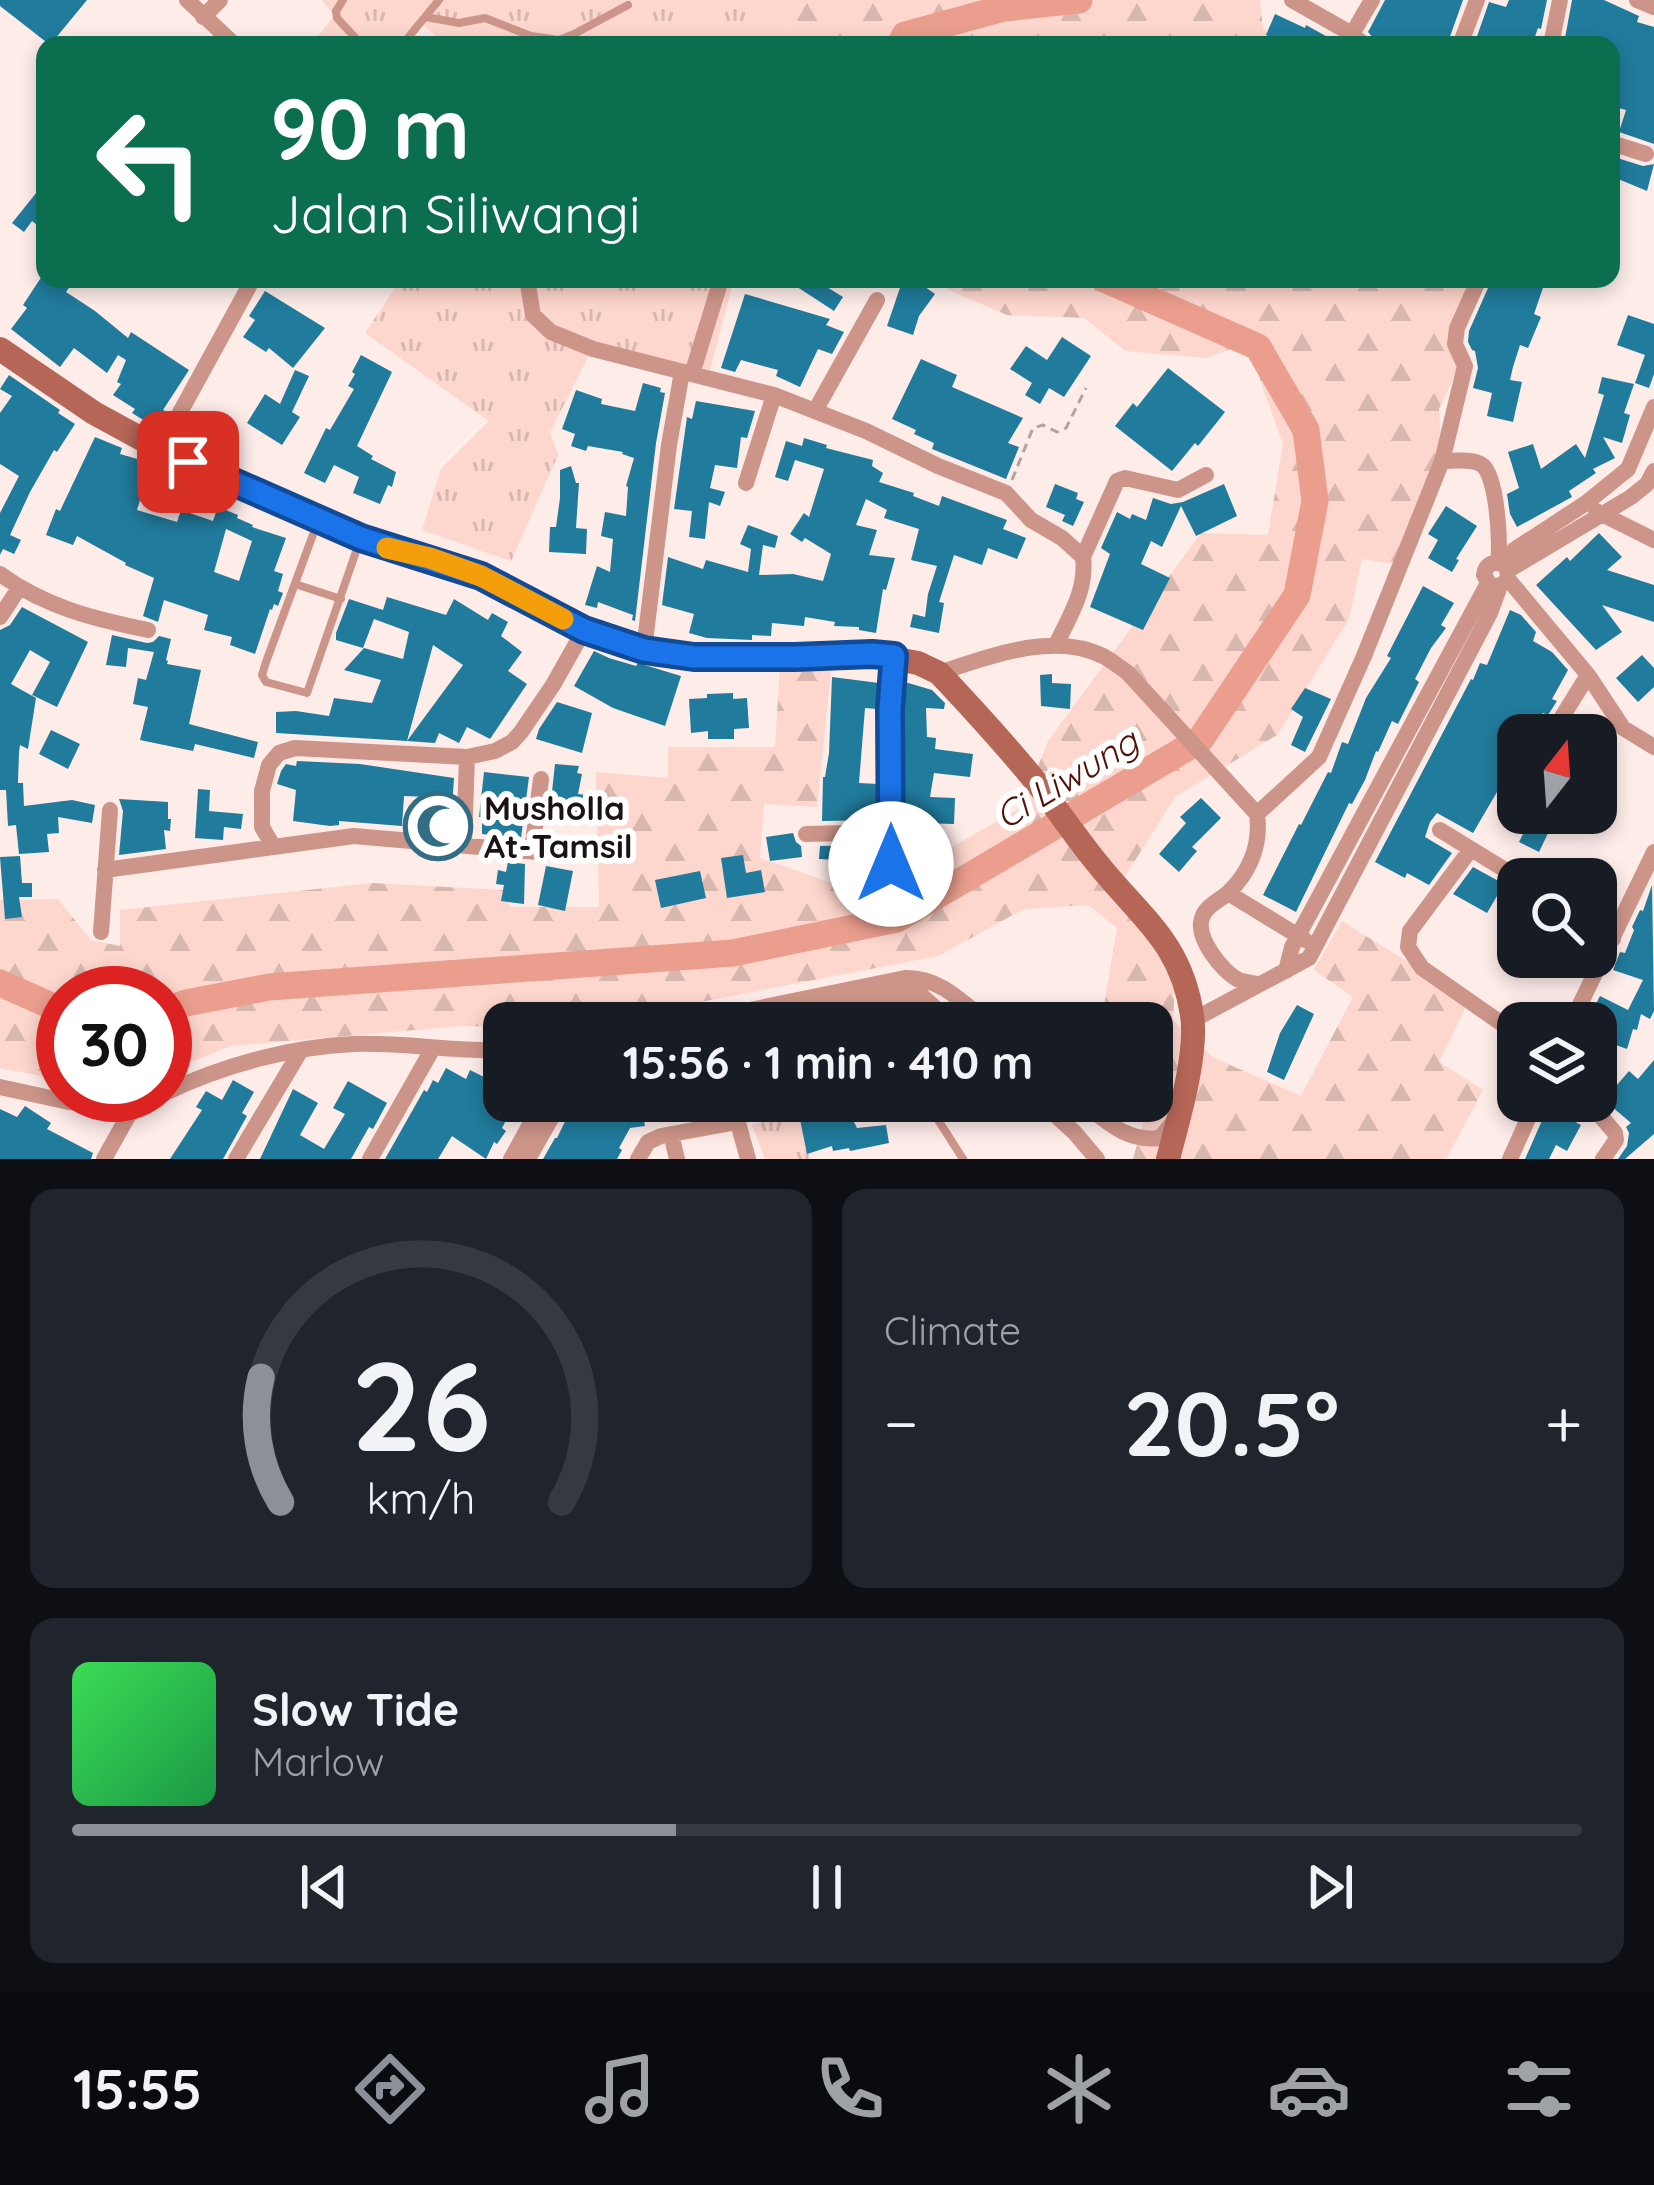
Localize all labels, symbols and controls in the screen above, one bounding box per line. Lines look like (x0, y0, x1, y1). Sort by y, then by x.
text: 90 m (270, 75, 470, 180)
icon: left (72, 84, 228, 240)
text: Jalan Siliwangi (270, 179, 641, 247)
pin (137, 411, 239, 513)
icon: arrive (155, 429, 221, 495)
north arrow (1497, 714, 1617, 834)
map controls (1497, 714, 1617, 1122)
water label: Ci Liwung (986, 717, 1148, 838)
place label: Musholla At-Tamsil (484, 787, 633, 866)
mosque icon: Musholla At-Tamsil (403, 791, 473, 861)
position arrow (828, 801, 954, 927)
button: search (1497, 858, 1617, 978)
speed limit sign: 30 (36, 966, 192, 1122)
button: layers (1497, 1002, 1617, 1122)
text: 15:56 · 1 min · 410 m (623, 1034, 1033, 1090)
text: Climate (884, 1306, 1021, 1355)
text: 26 (351, 1326, 491, 1482)
text: 20.5° (1124, 1366, 1340, 1479)
text: − (884, 1381, 918, 1464)
text: + (1545, 1381, 1582, 1464)
text: km/h (367, 1470, 475, 1524)
text: Slow Tide (252, 1681, 459, 1737)
text: Marlow (252, 1737, 384, 1786)
icon: previous (291, 1854, 357, 1920)
icon: pause (794, 1854, 860, 1920)
icon: next (1297, 1854, 1363, 1920)
icon: directions (348, 2047, 432, 2131)
icon: music (578, 2047, 662, 2131)
icon: phone (808, 2047, 892, 2131)
icon: climate (1037, 2047, 1121, 2131)
icon: car (1267, 2047, 1351, 2131)
icon: filters (1497, 2047, 1581, 2131)
text: 15:55 (73, 2055, 202, 2123)

